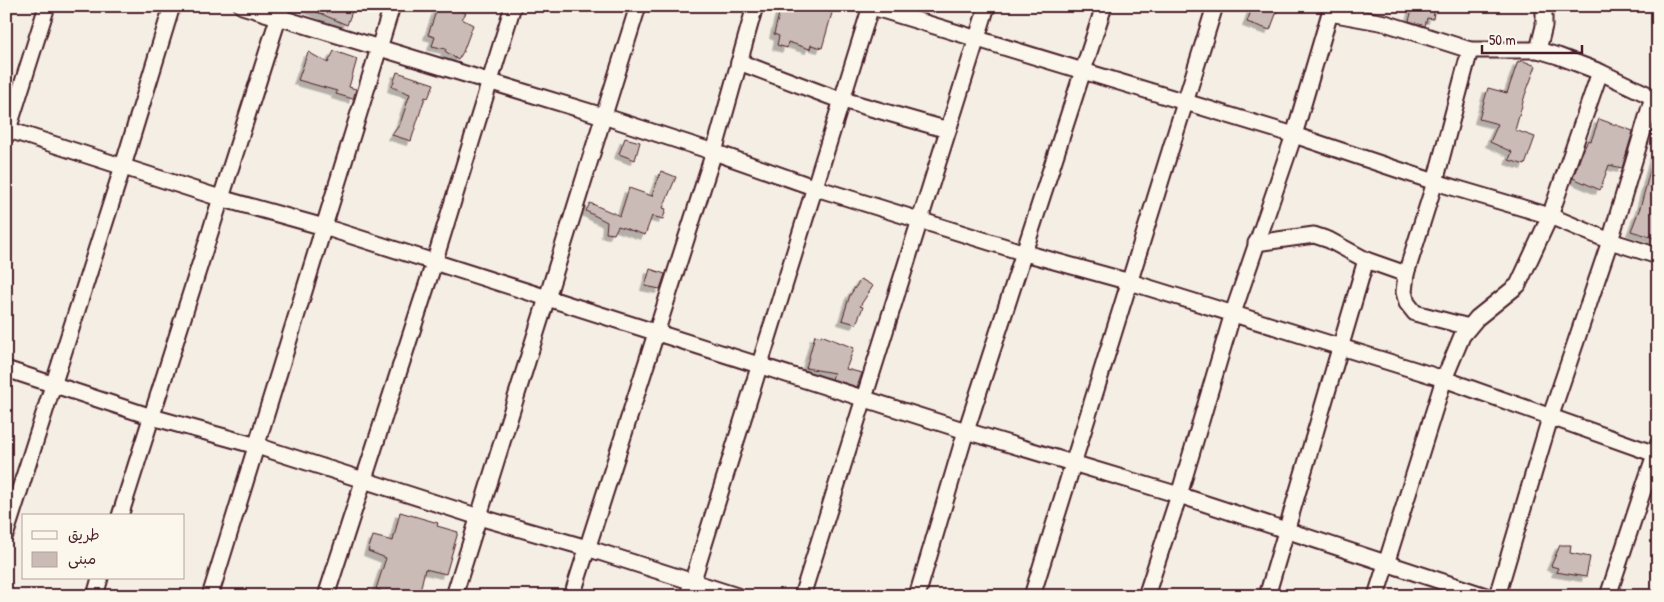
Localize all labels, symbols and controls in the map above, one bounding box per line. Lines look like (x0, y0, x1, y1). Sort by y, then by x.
scale bar (1482, 22, 1582, 54)
text: 50 m (1489, 29, 1516, 50)
legend (22, 514, 185, 580)
text: طريق (68, 524, 100, 545)
text: مبنى (68, 548, 96, 569)

